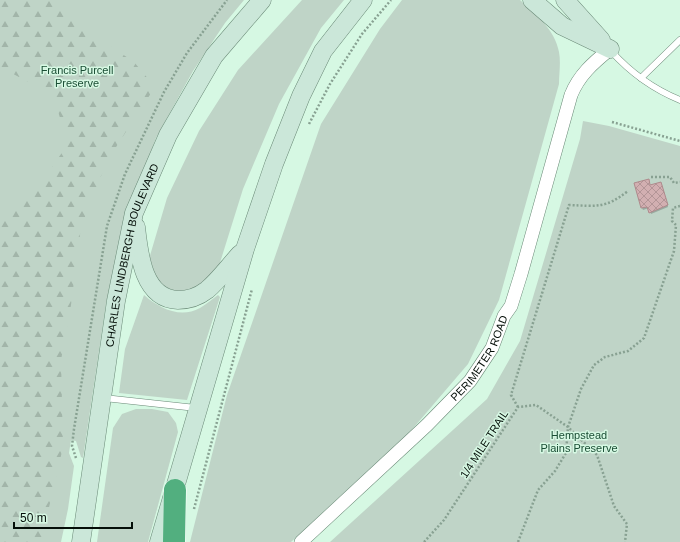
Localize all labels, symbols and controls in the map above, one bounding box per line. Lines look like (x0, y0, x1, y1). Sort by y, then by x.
park label: Francis Purcell Preserve (41, 64, 113, 89)
street label: CHARLES LINDBERGH BOULEVARD (103, 162, 161, 348)
street label: PERIMETER ROAD (448, 314, 510, 403)
street label: 1/4 MILE TRAIL (458, 408, 510, 480)
park label: Hempstead Plains Preserve (540, 429, 618, 454)
scale bar (14, 504, 132, 530)
text: 50 m (20, 511, 47, 525)

